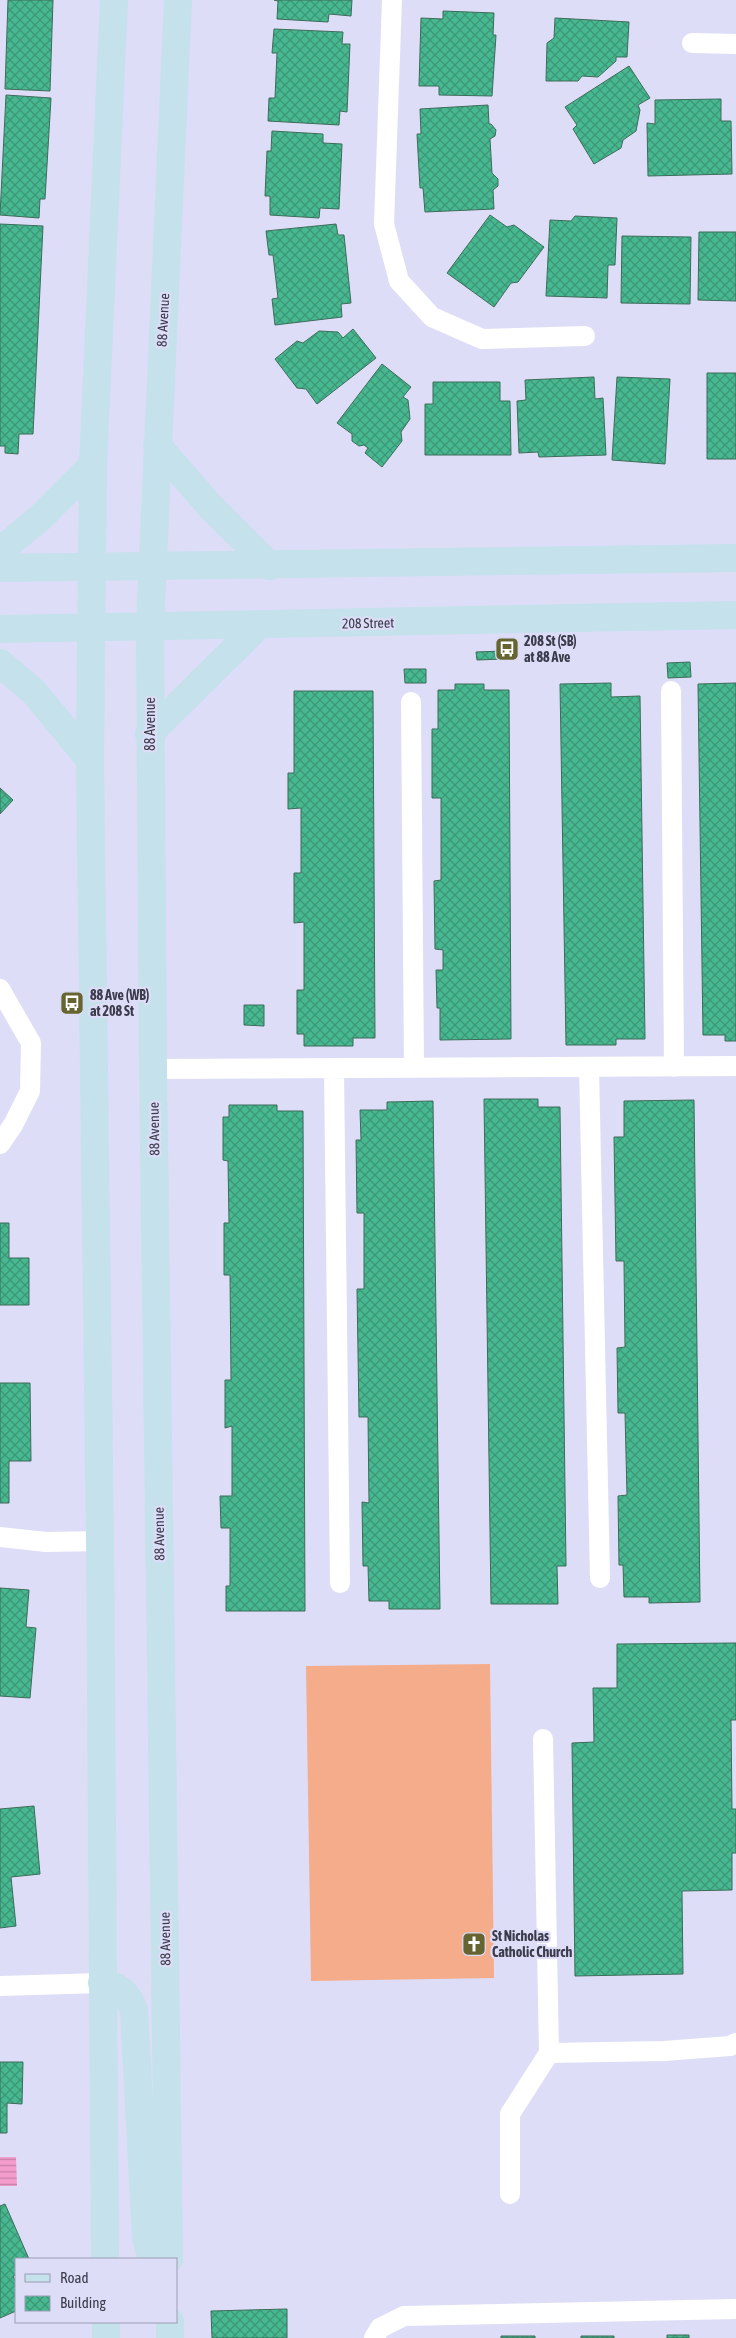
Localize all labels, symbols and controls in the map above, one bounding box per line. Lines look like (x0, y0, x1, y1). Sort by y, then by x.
street label: 88 Avenue (154, 293, 172, 347)
street label: 208 Street (342, 615, 394, 631)
place label: 208 St (SB) at 88 Ave (524, 633, 577, 665)
bus stop icon: 208 St (SB) at 88 Ave (494, 636, 520, 662)
street label: 88 Avenue (142, 697, 158, 751)
place label: 88 Ave (WB) at 208 St (90, 987, 149, 1019)
bus stop icon: 88 Ave (WB) at 208 St (59, 990, 85, 1016)
street label: 88 Avenue (146, 1102, 162, 1156)
street label: 88 Avenue (151, 1507, 167, 1561)
street label: 88 Avenue (157, 1912, 173, 1966)
place label: St Nicholas Catholic Church (492, 1928, 572, 1960)
church icon: St Nicholas Catholic Church (461, 1931, 487, 1957)
legend (15, 2258, 178, 2323)
text: Road (60, 2269, 89, 2286)
text: Building (60, 2294, 106, 2311)

